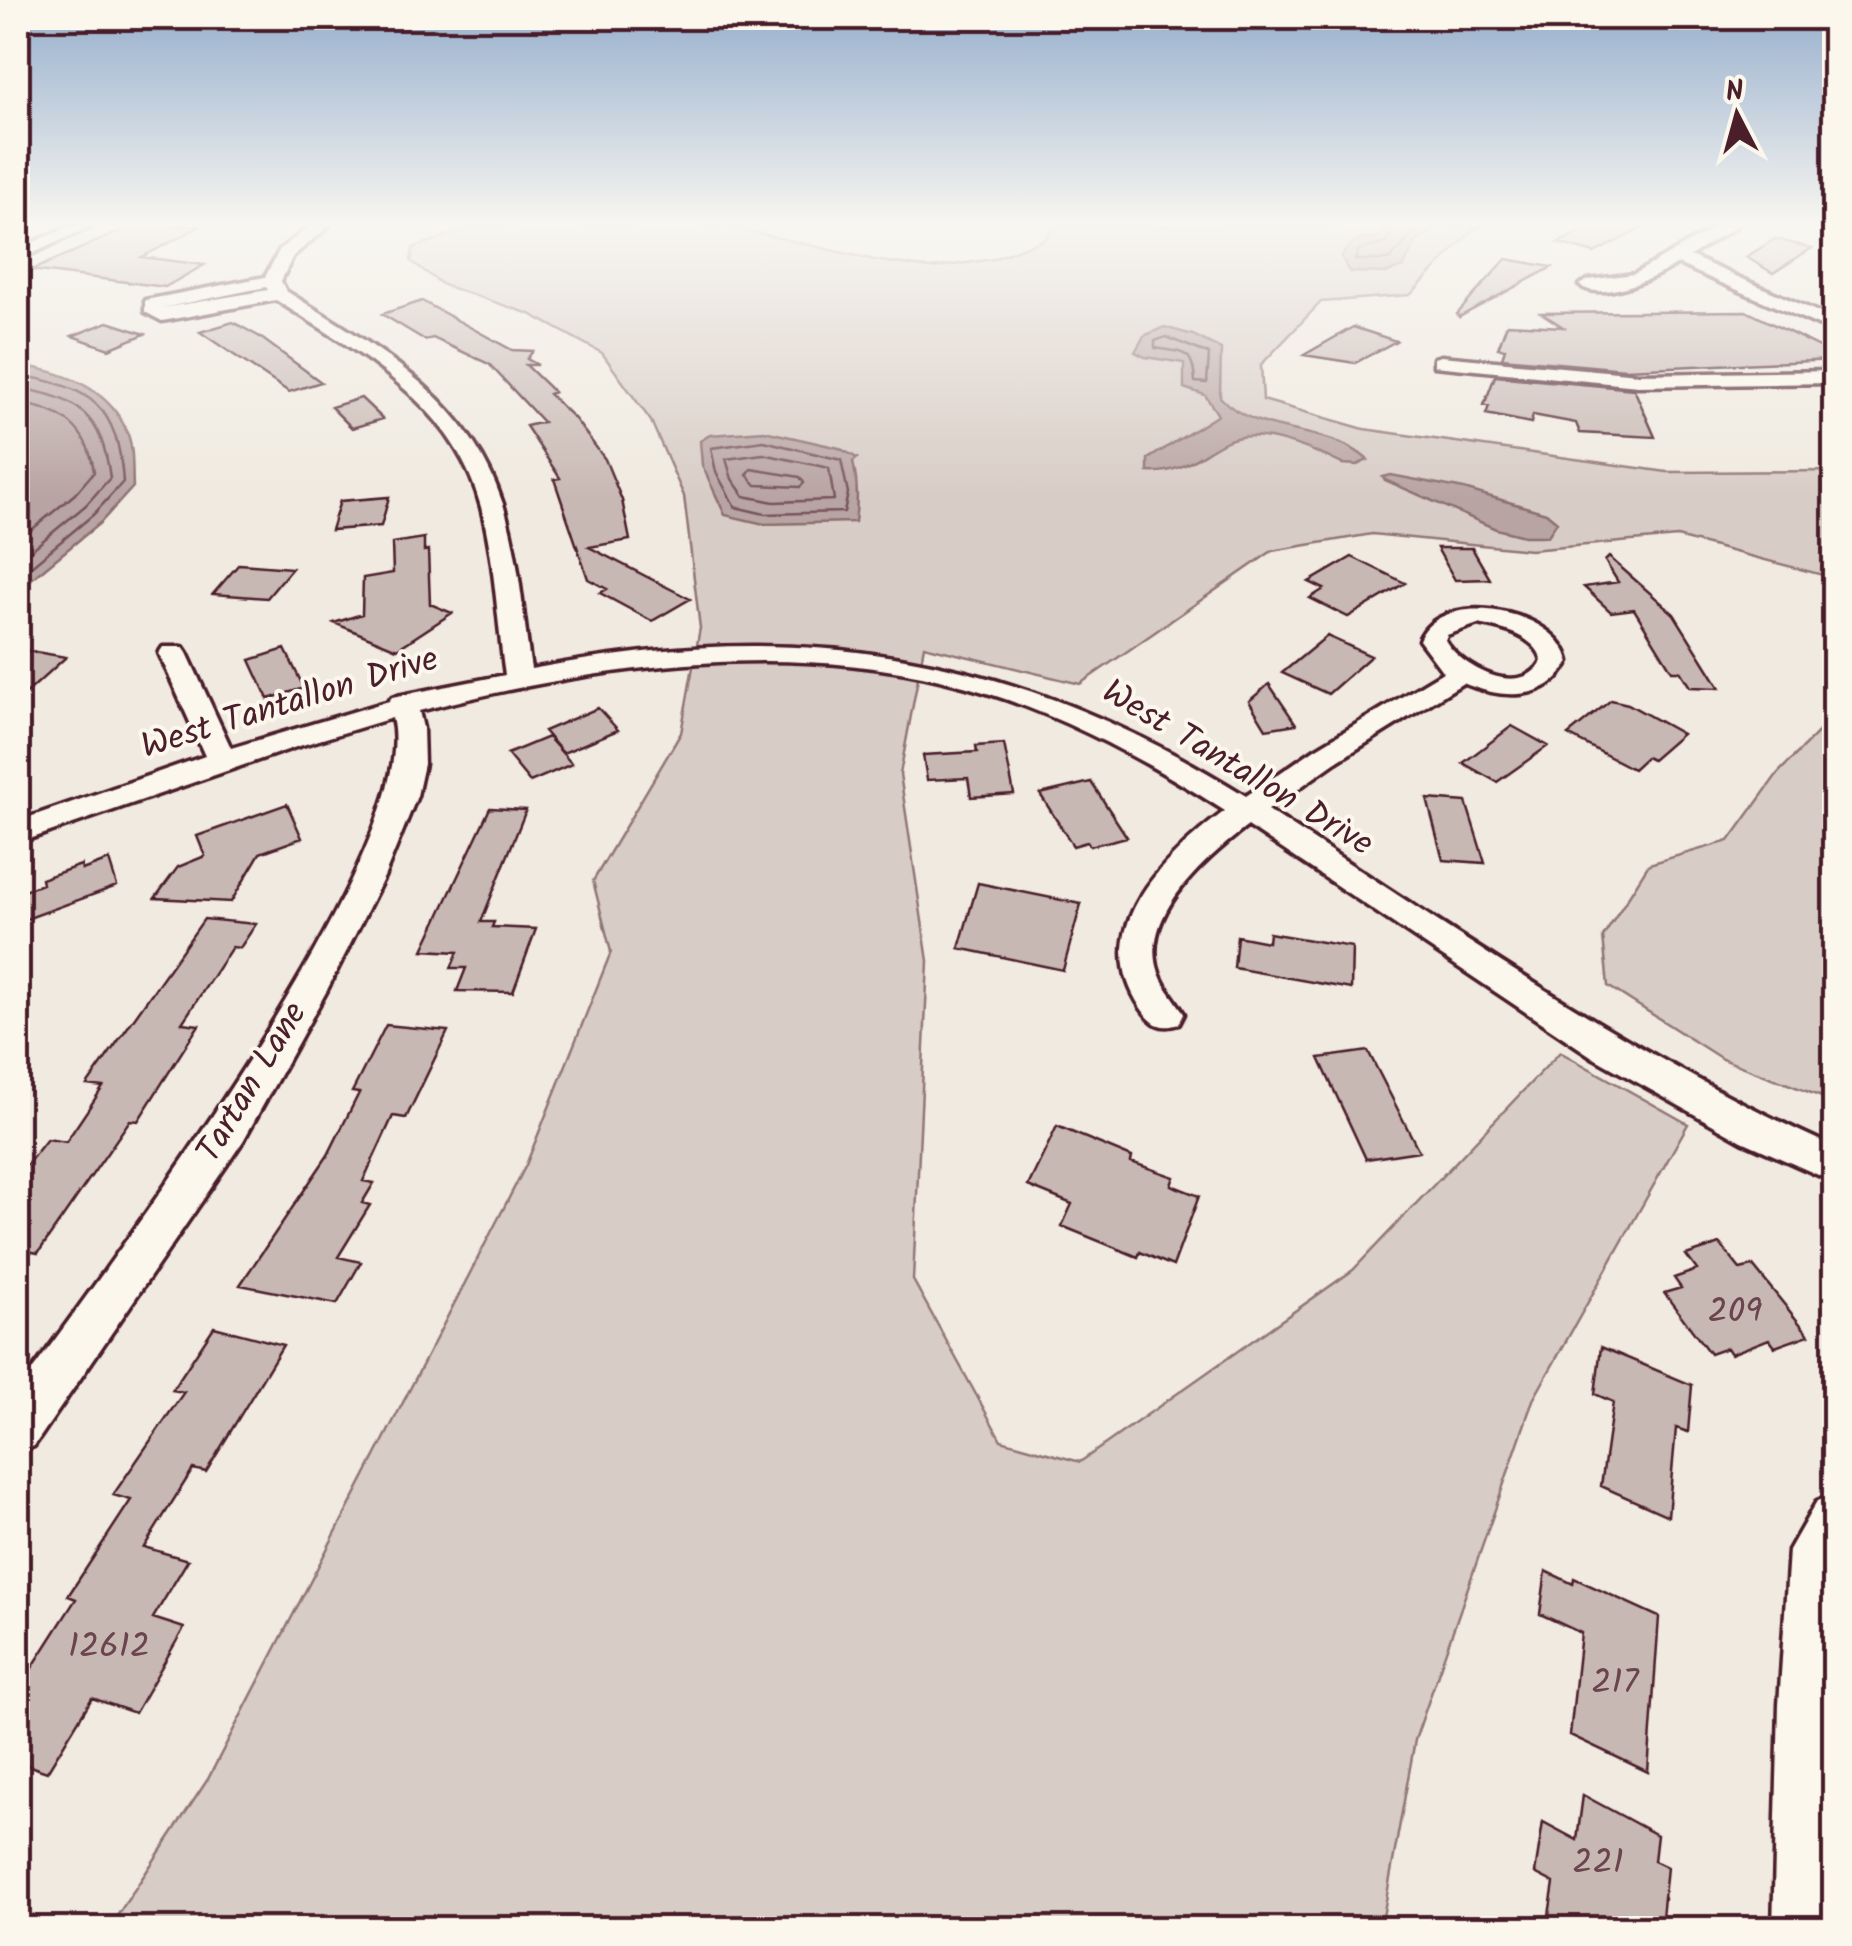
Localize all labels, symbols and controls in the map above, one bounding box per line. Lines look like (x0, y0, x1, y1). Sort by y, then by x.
north arrow (1687, 65, 1787, 165)
text: N (1724, 69, 1746, 116)
street label: West Tantallon Drive (135, 632, 446, 776)
street label: West Tantallon Drive (1091, 666, 1384, 872)
street label: Tartan Lane (183, 992, 323, 1174)
house number: 209 (1708, 1285, 1762, 1341)
house number: 12612 (68, 1620, 150, 1676)
house number: 217 (1591, 1656, 1641, 1712)
house number: 221 (1572, 1836, 1624, 1892)

